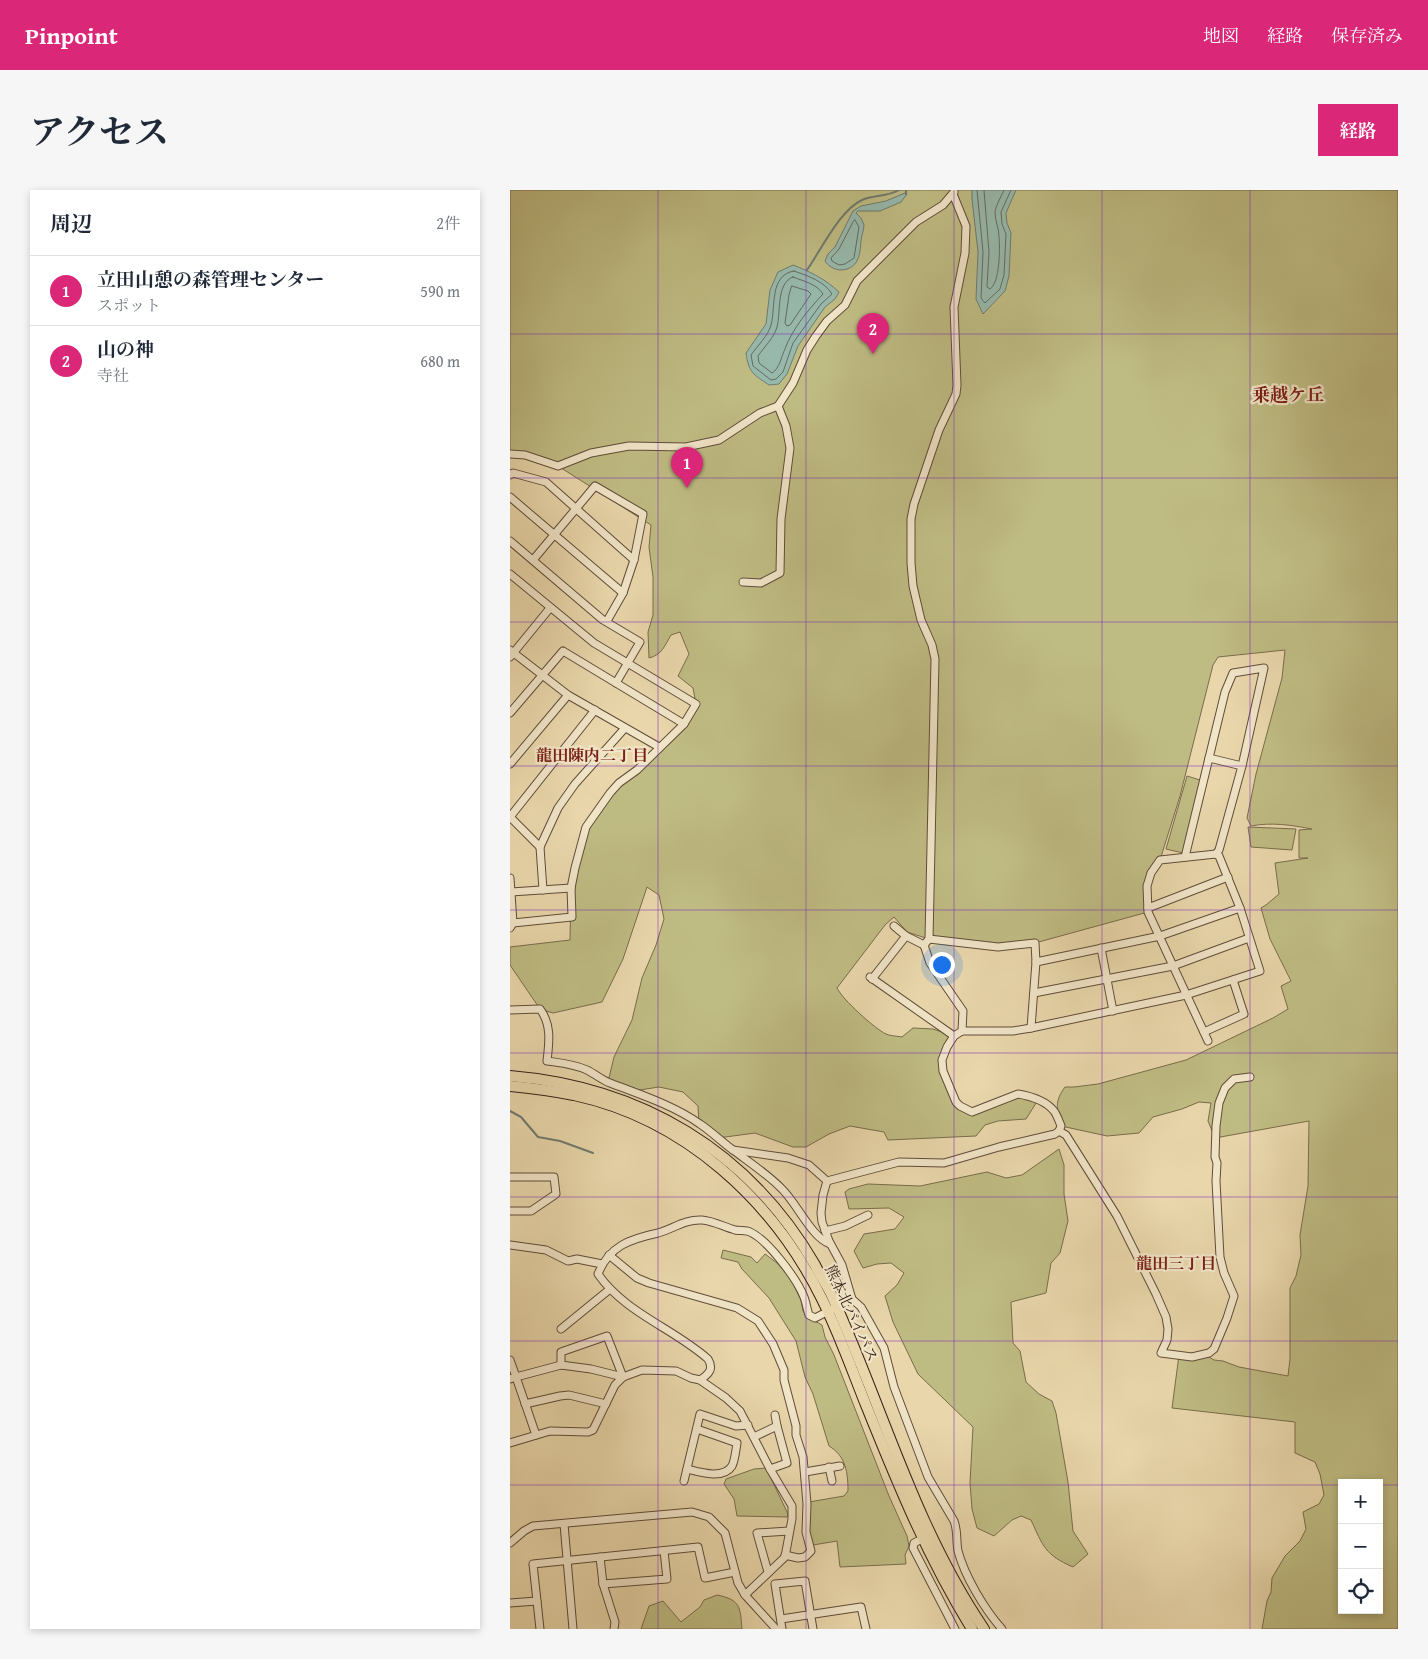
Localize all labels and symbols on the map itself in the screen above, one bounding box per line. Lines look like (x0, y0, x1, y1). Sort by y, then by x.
pin: 2 (857, 313, 889, 354)
district label: 乗越ケ丘 (1252, 381, 1324, 408)
pin: 1 (671, 447, 703, 488)
district label: 龍田陳内二丁目 (536, 743, 648, 767)
your location (929, 952, 955, 978)
district label: 龍田三丁目 (1136, 1251, 1216, 1275)
street label: 熊本北バイパス (820, 1261, 884, 1365)

